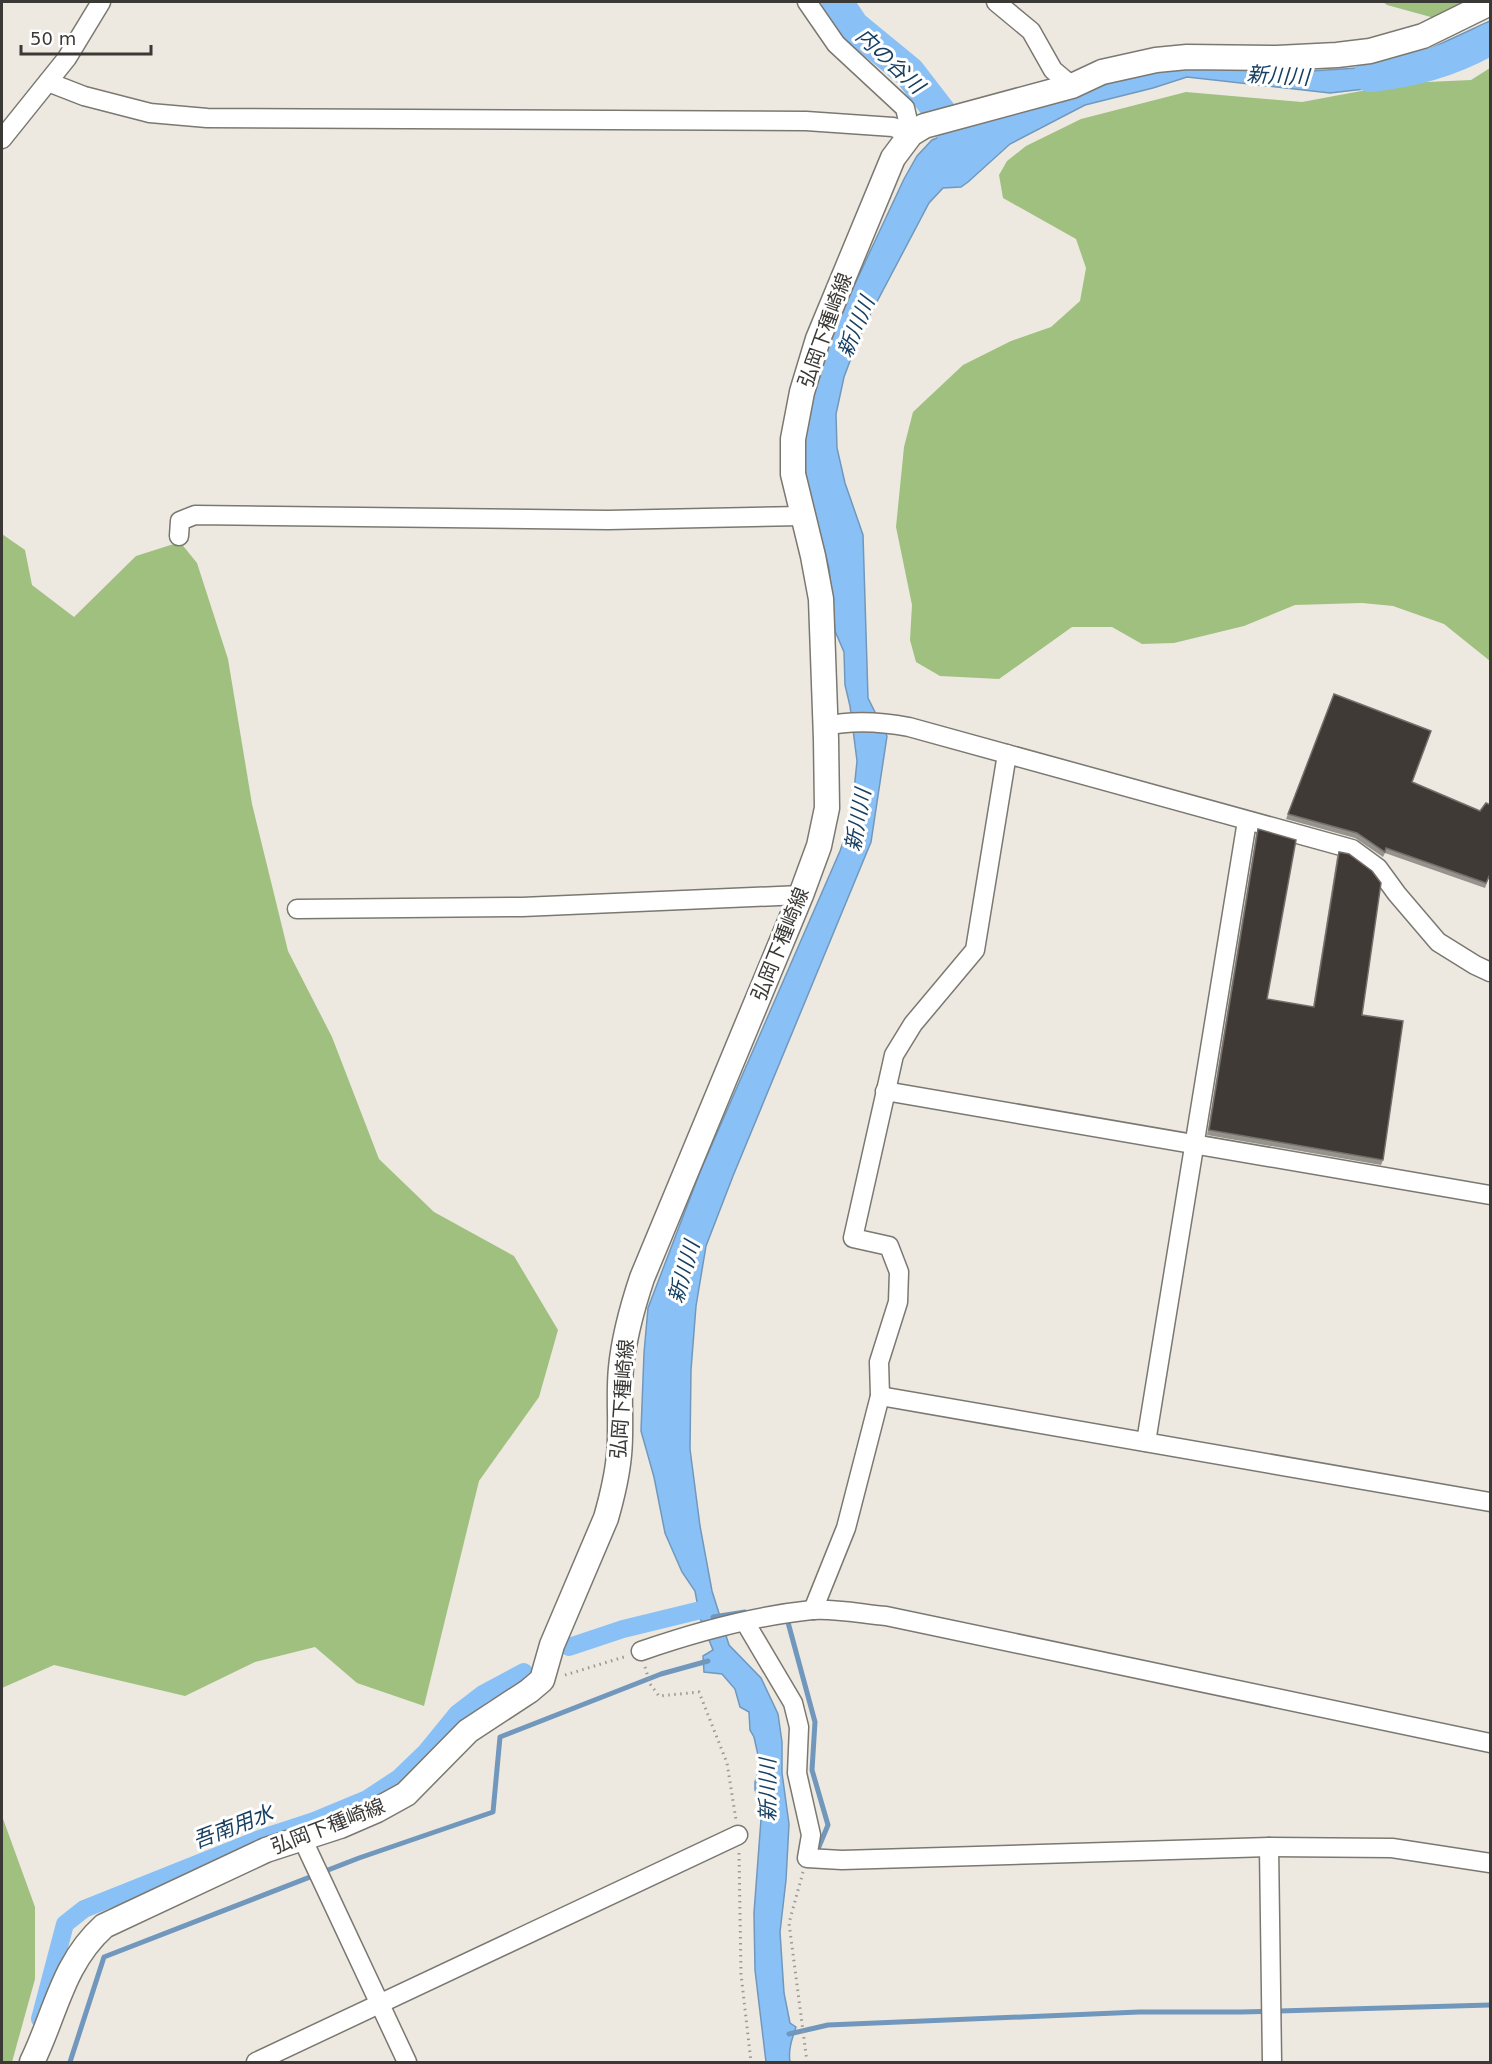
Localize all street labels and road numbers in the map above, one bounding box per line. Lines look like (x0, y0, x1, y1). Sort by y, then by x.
street label: 弘岡下種崎線 (793, 270, 857, 390)
street label: 弘岡下種崎線 (746, 884, 814, 1004)
street label: 弘岡下種崎線 (606, 1338, 638, 1460)
street label: 弘岡下種崎線 (268, 1793, 388, 1859)

